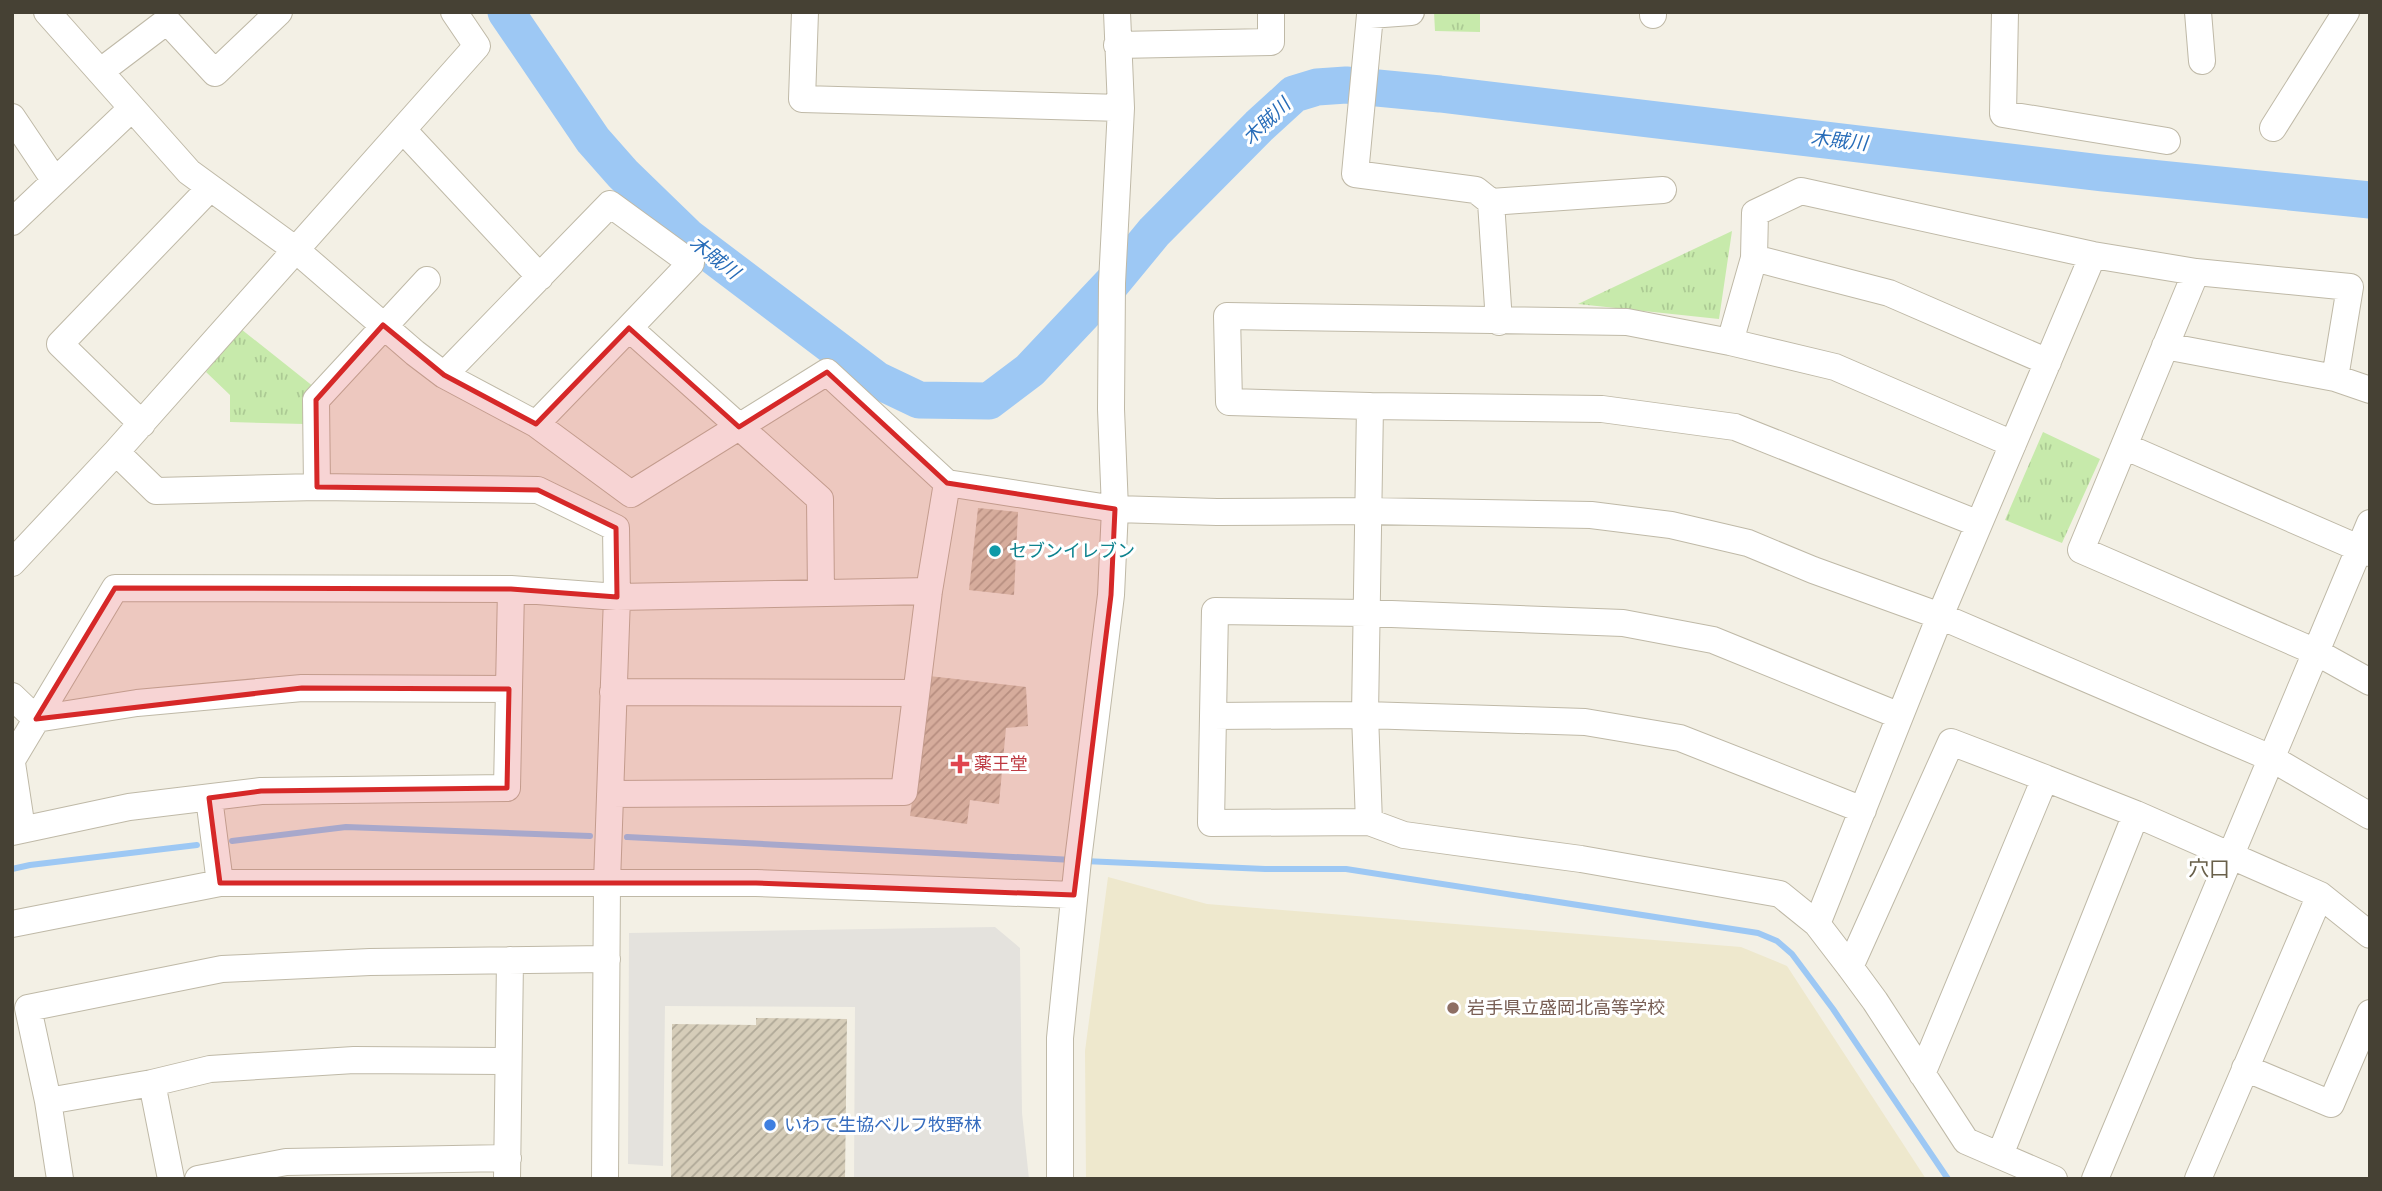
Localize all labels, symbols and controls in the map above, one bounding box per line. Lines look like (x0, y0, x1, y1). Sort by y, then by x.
water label: 木賊川 (1238, 92, 1296, 149)
water label: 木賊川 (1809, 126, 1870, 155)
water label: 木賊川 (685, 231, 746, 285)
place label: セブンイレブン (1009, 540, 1135, 562)
marker: セブンイレブン (987, 543, 1003, 559)
place label: 薬王堂 (974, 753, 1028, 775)
marker: 薬王堂 (952, 756, 968, 772)
district label: 穴口 (2188, 856, 2230, 882)
place label: 岩手県立盛岡北高等学校 (1467, 997, 1665, 1019)
marker: 岩手県立盛岡北高等学校 (1445, 1000, 1461, 1016)
place label: いわて生協ベルフ牧野林 (784, 1114, 982, 1136)
marker: いわて生協ベルフ牧野林 (762, 1117, 778, 1133)

